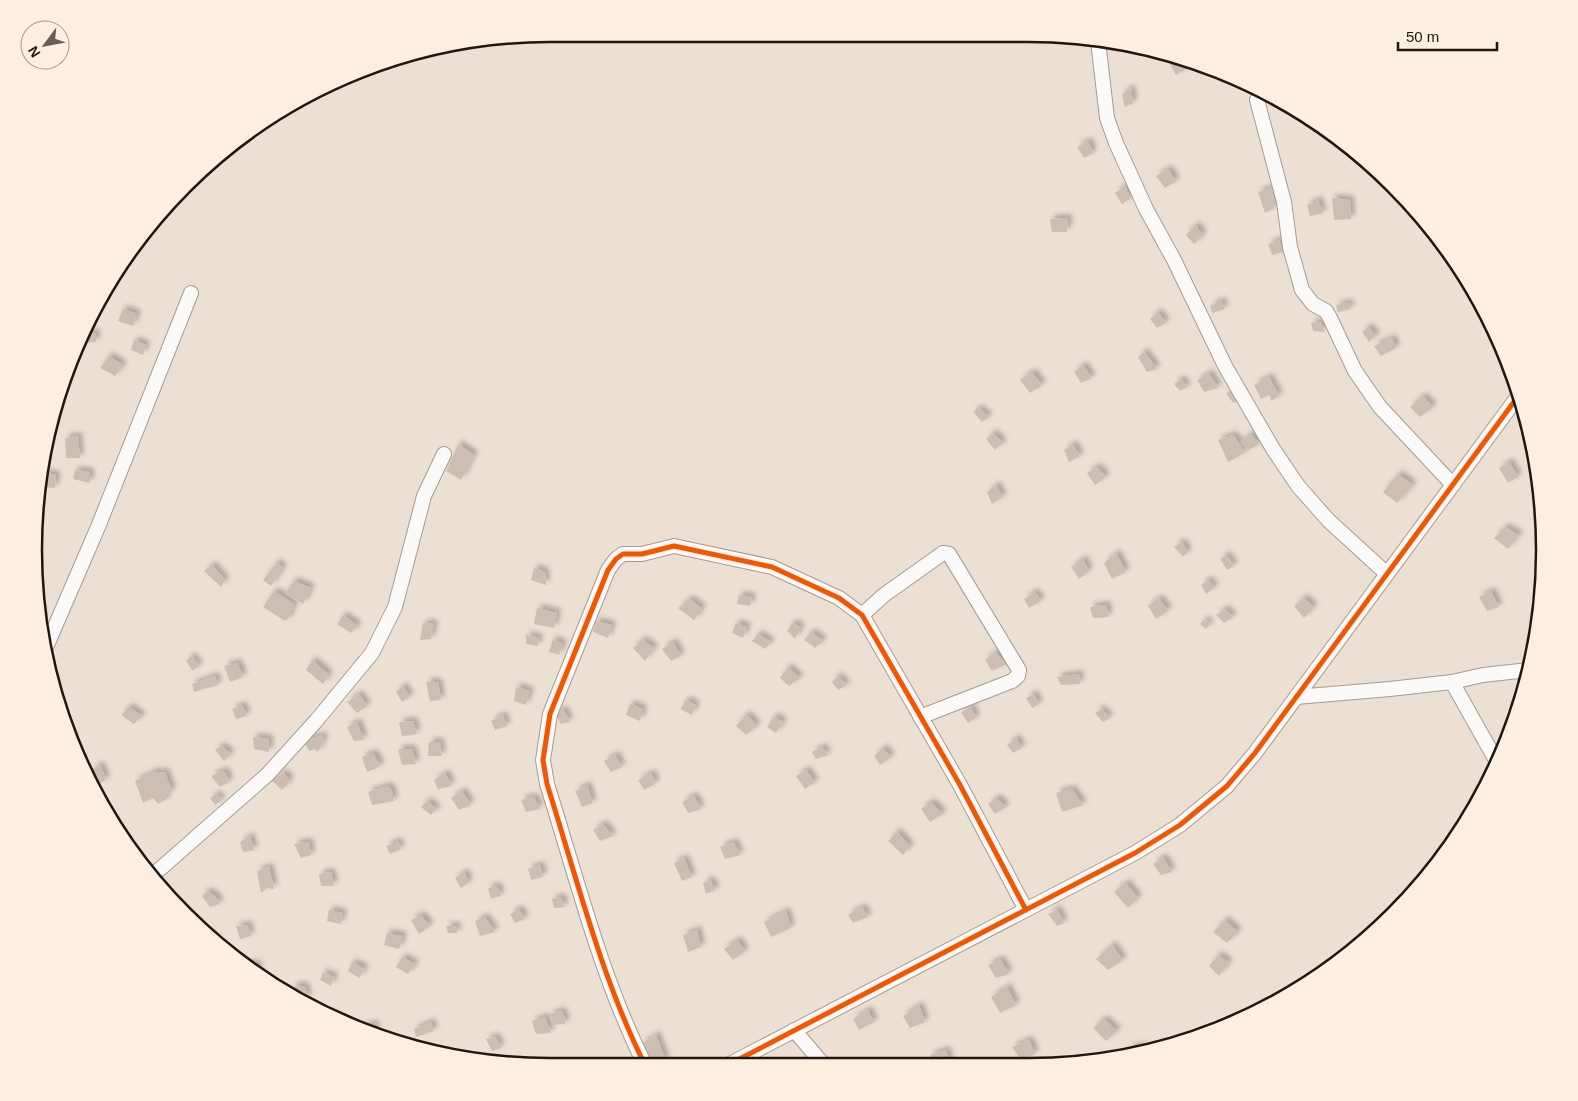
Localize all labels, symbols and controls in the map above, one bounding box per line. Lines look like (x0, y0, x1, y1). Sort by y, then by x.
north arrow (20, 20, 70, 70)
scale bar (1398, 20, 1497, 52)
text: 50 m (1406, 28, 1439, 45)
text: N (25, 43, 43, 60)

